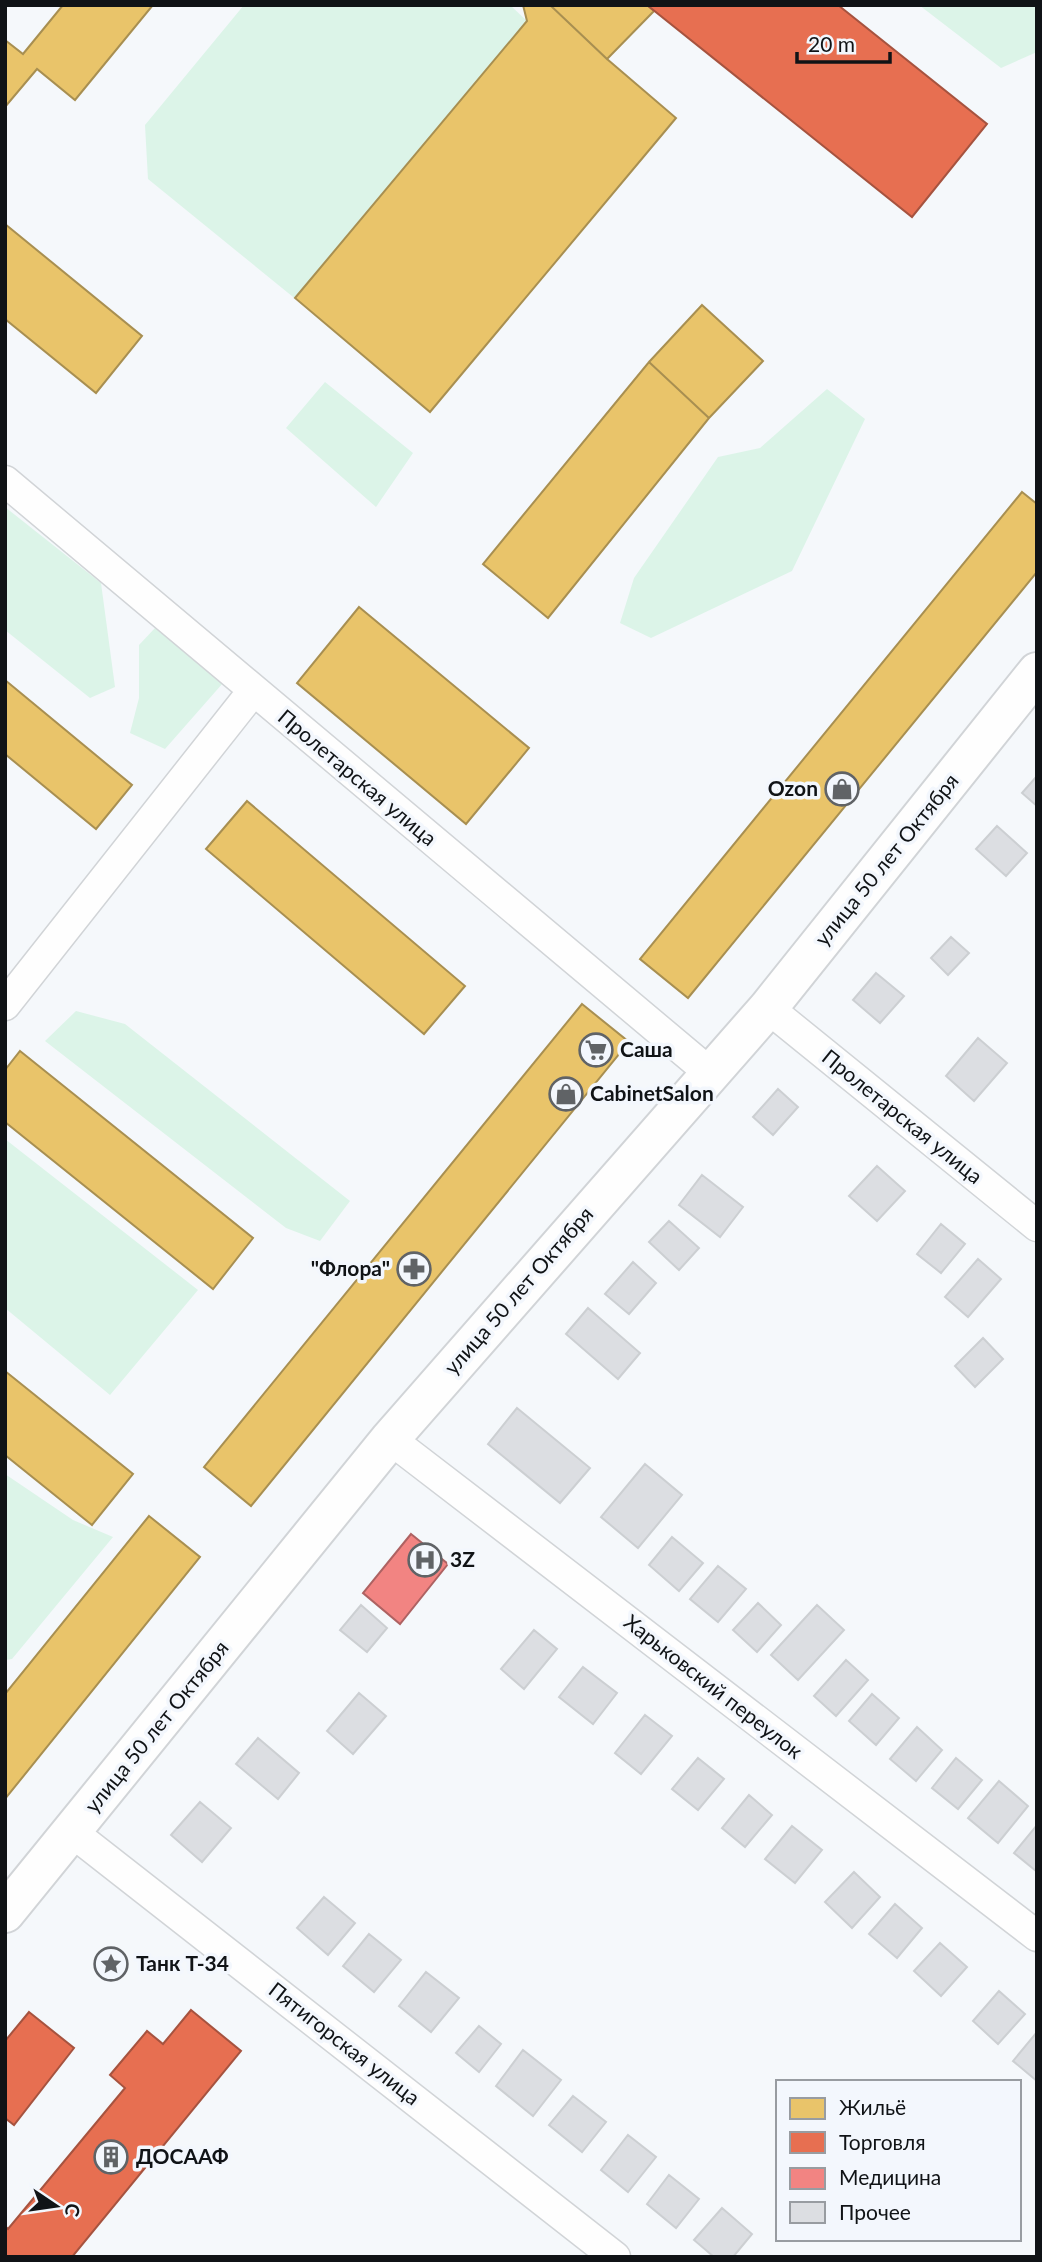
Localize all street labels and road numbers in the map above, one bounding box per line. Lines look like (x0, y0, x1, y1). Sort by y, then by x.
street label: Пролетарская улица (274, 703, 442, 850)
street label: улица 50 лет Октября (809, 768, 963, 950)
street label: Пролетарская улица (818, 1044, 988, 1188)
street label: улица 50 лет Октября (438, 1201, 597, 1379)
street label: Харьковский переулок (620, 1608, 808, 1763)
street label: улица 50 лет Октября (79, 1635, 233, 1817)
street label: Пятигорская улица (265, 1976, 425, 2109)

